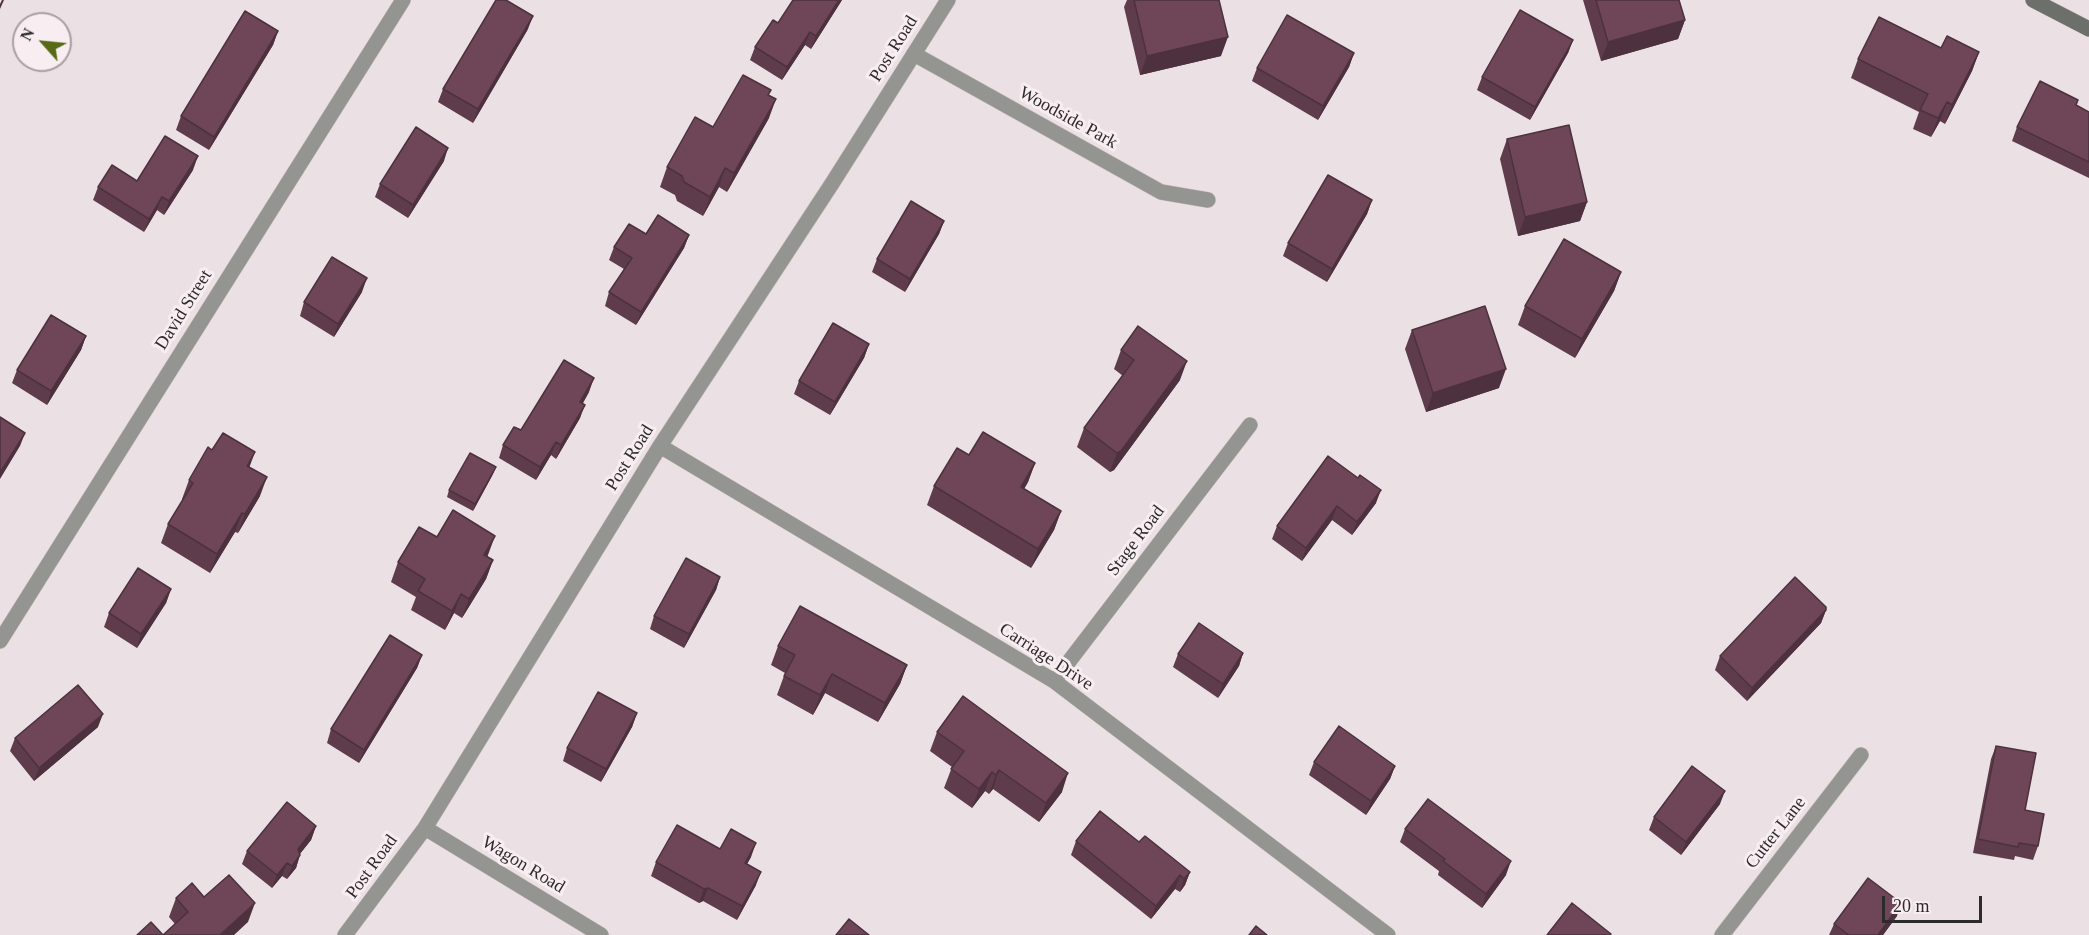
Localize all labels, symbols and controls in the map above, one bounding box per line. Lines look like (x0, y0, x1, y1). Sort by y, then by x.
north arrow (12, 12, 72, 72)
street label: Post Road (865, 12, 923, 86)
text: N (17, 25, 37, 44)
street label: Woodside Park (1015, 82, 1121, 154)
street label: David Street (151, 266, 217, 354)
street label: Post Road (601, 421, 659, 495)
street label: Stage Road (1103, 502, 1169, 580)
street label: Carriage Drive (995, 619, 1097, 695)
street label: Cutter Lane (1741, 793, 1811, 873)
street label: Post Road (342, 831, 402, 903)
street label: Wagon Road (478, 832, 568, 898)
scale bar (1885, 884, 1986, 922)
text: 20 m (1893, 896, 1930, 916)

